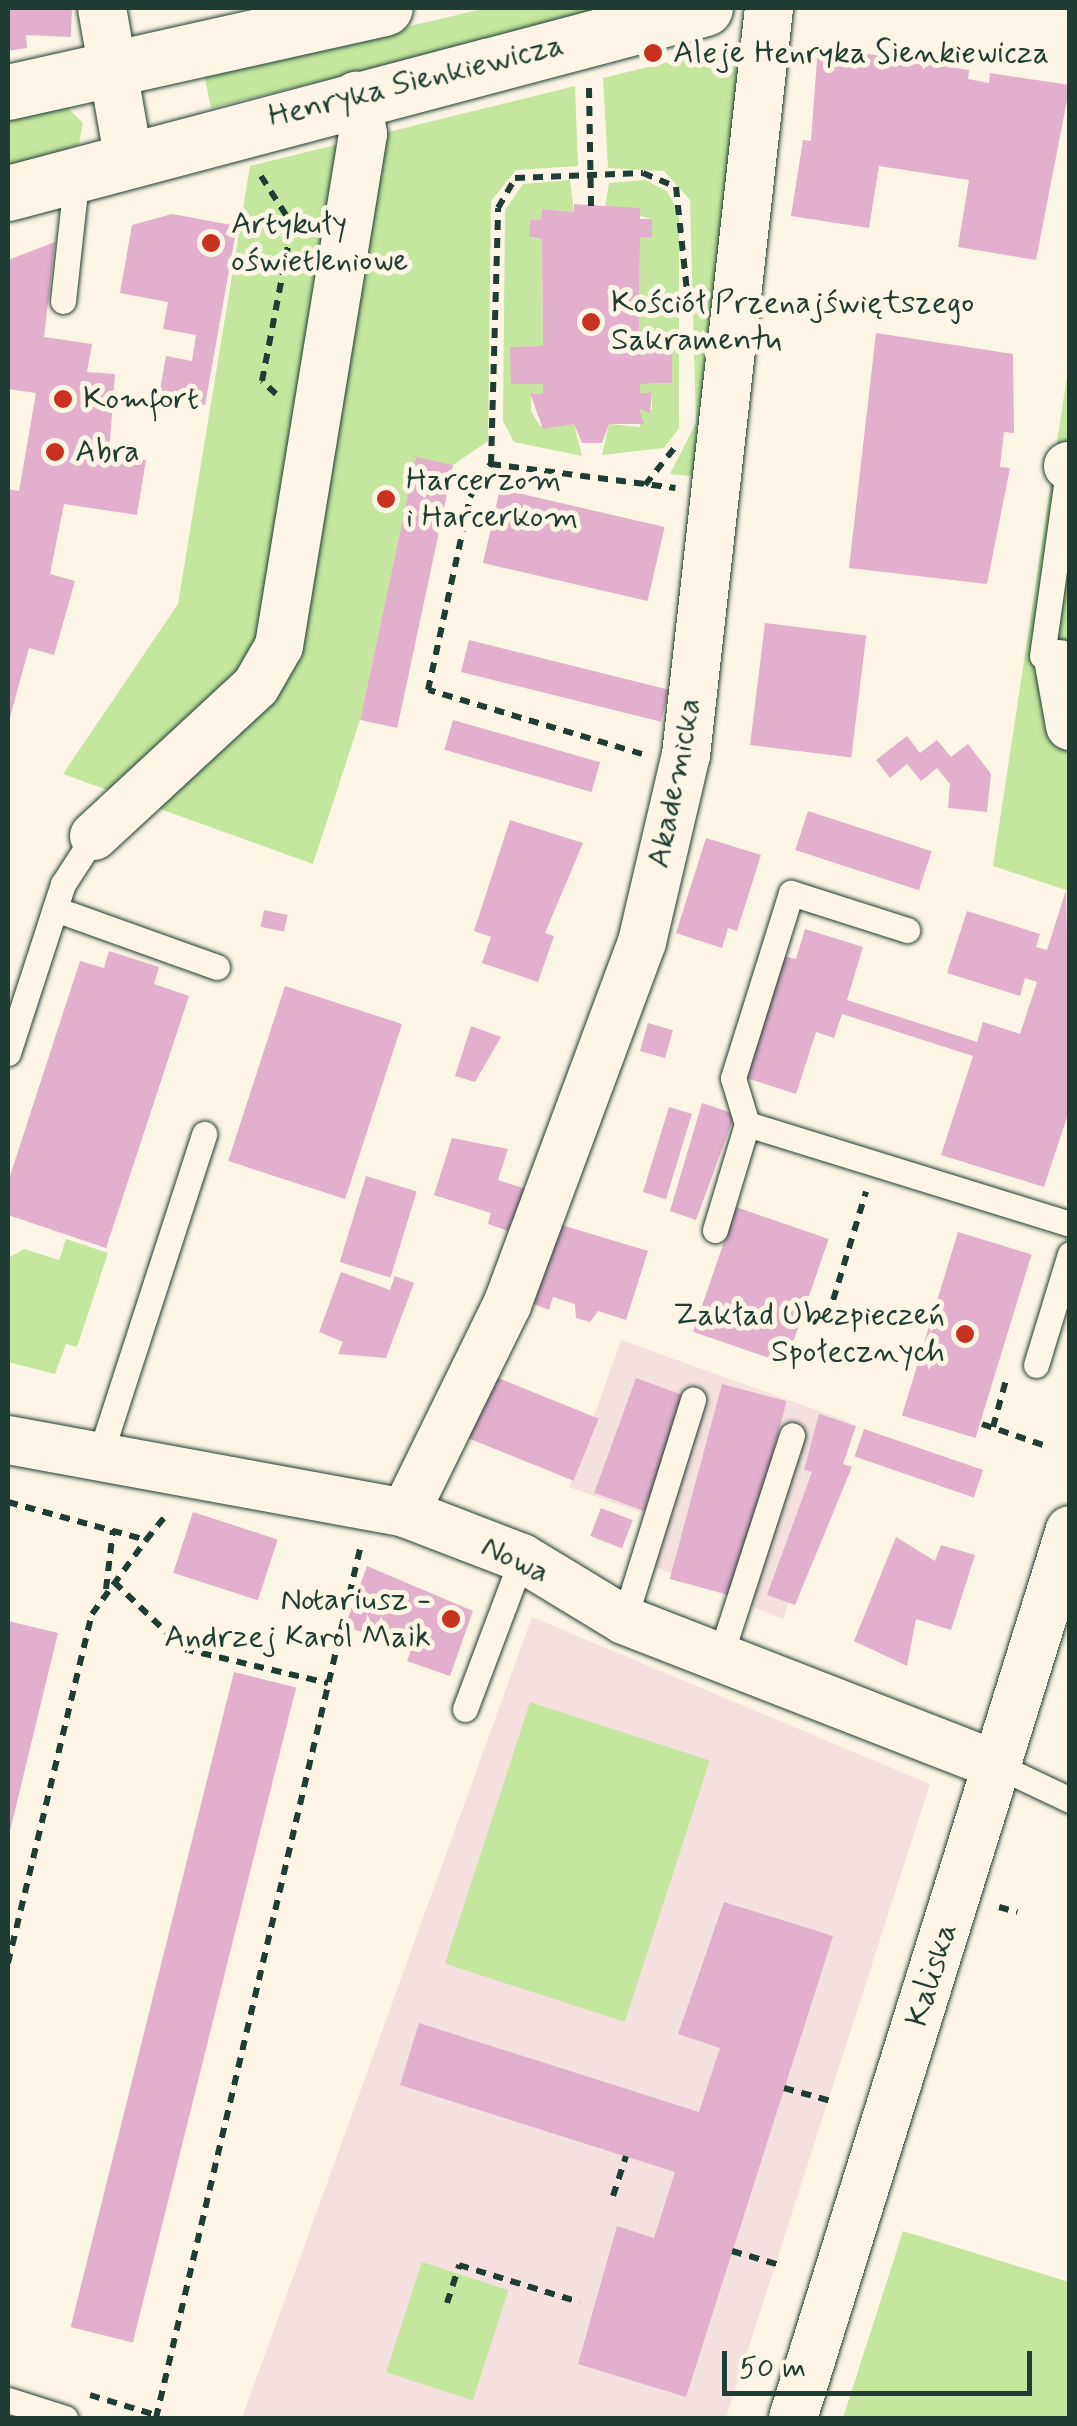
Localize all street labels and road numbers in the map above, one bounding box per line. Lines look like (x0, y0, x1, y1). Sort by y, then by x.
street label: Henryka Sienkiewicza (264, 26, 568, 136)
street label: Akademicka (640, 695, 710, 871)
street label: Nowa (475, 1527, 555, 1593)
street label: Kaliska (898, 1919, 966, 2031)

